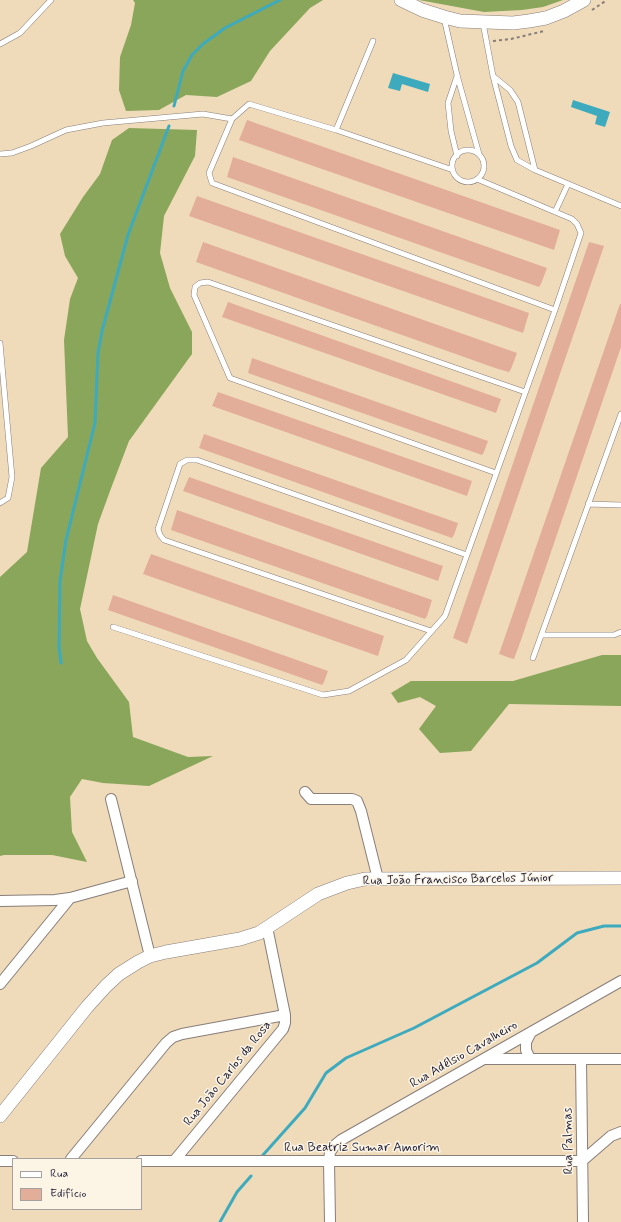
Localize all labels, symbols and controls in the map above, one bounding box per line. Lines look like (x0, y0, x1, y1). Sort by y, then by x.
street label: Rua João Francisco Barcelos Júnior (363, 871, 553, 889)
street label: Rua João Carlos da Rosa (181, 1018, 275, 1130)
street label: Rua Adélsio Cavalheiro (408, 1018, 520, 1092)
street label: Rua Palmas (561, 1108, 577, 1174)
street label: Rua Beatriz Sumar Amorim (284, 1140, 440, 1156)
legend (12, 1158, 142, 1210)
text: Rua (50, 1166, 68, 1182)
text: Edifício (50, 1186, 86, 1202)

